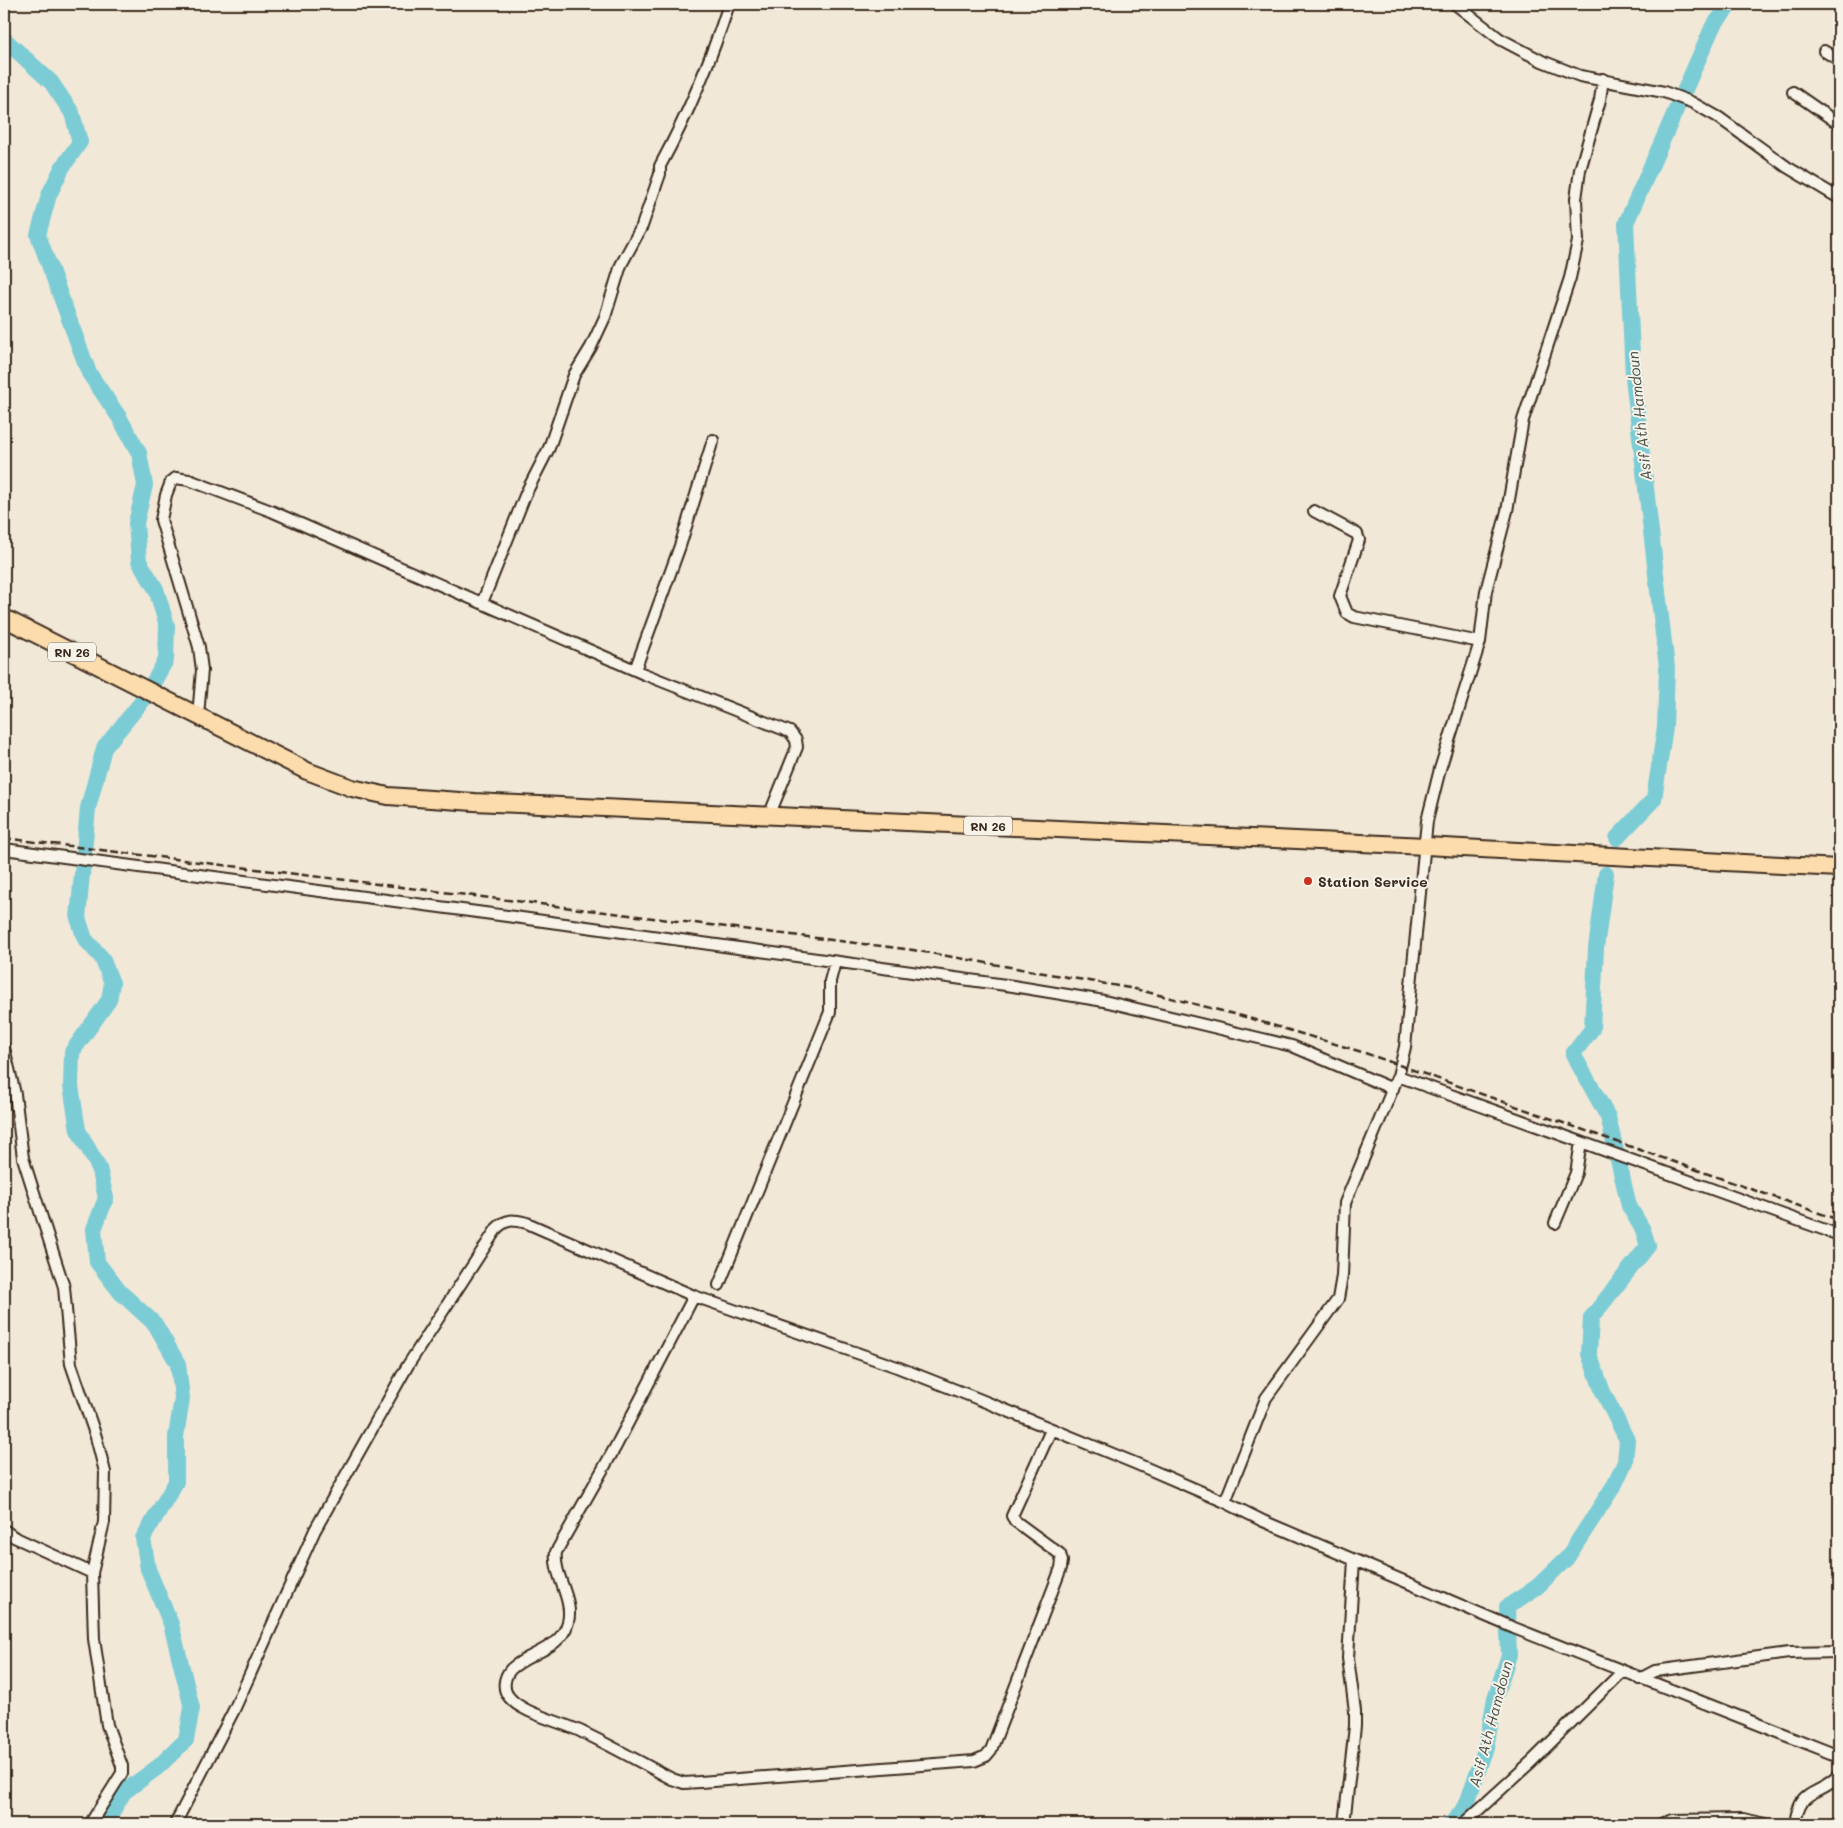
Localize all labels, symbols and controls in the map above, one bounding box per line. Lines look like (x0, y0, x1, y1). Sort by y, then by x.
water label: Asif Ath Hamdoun (1622, 350, 1656, 482)
road number: RN 26 (48, 642, 96, 662)
road number: RN 26 (964, 816, 1012, 836)
place label: Station Service (1318, 872, 1428, 891)
marker: Station Service (1302, 875, 1314, 887)
water label: Asif Ath Hamdoun (1464, 1659, 1516, 1789)

